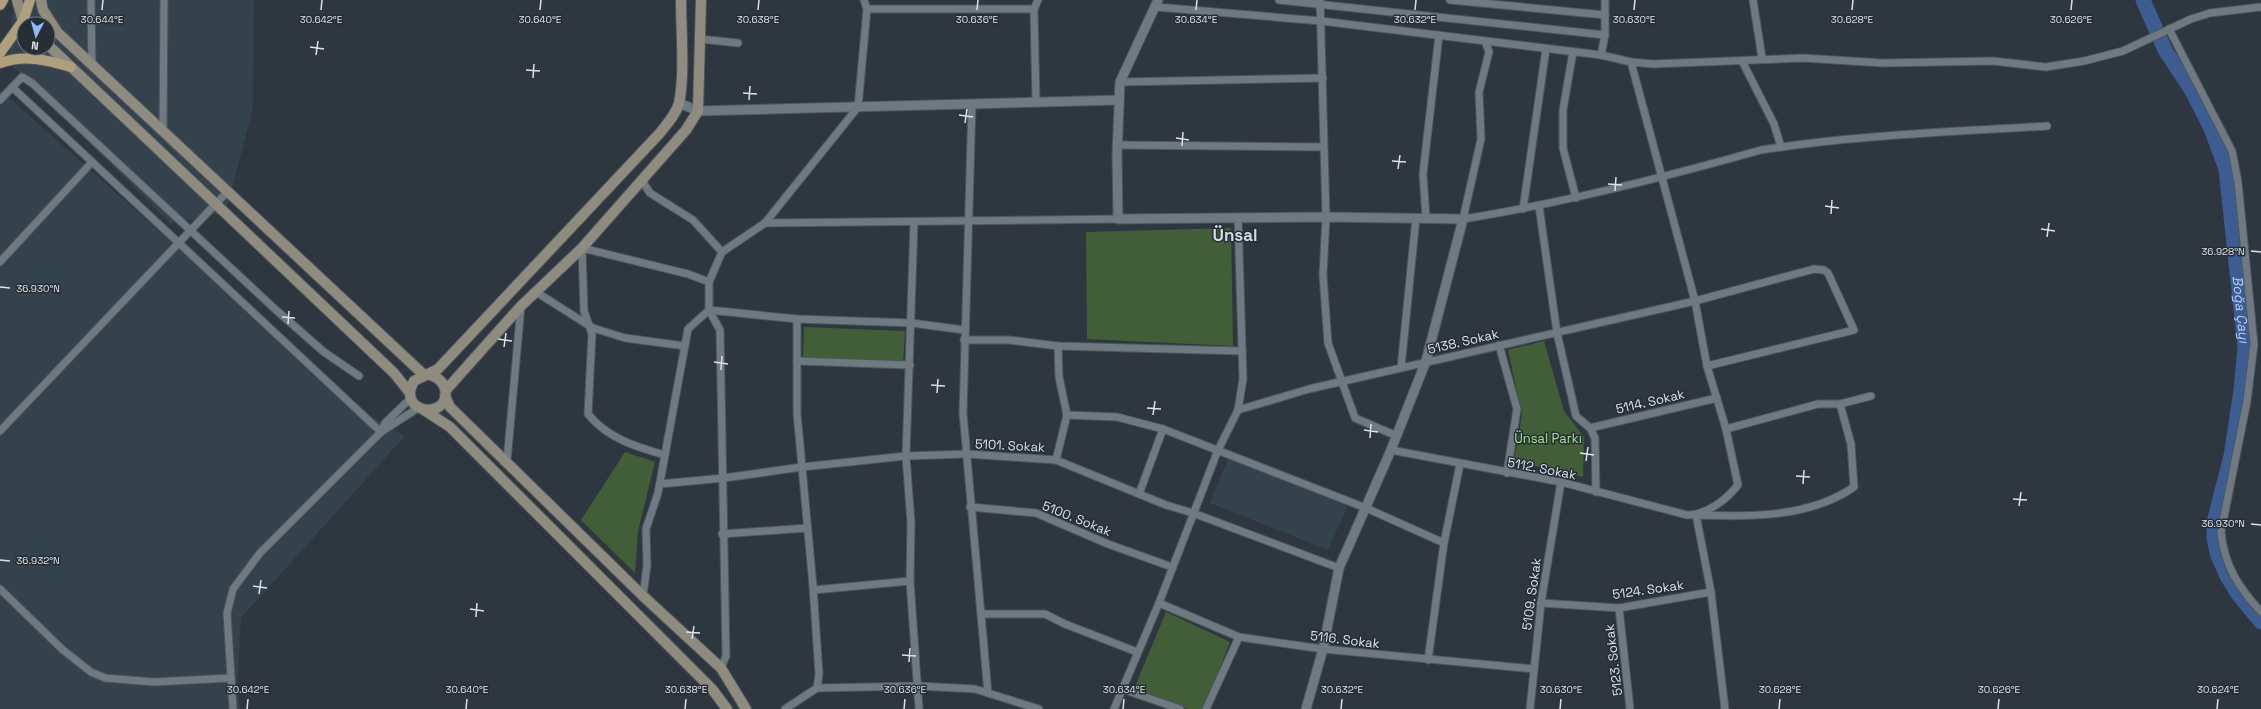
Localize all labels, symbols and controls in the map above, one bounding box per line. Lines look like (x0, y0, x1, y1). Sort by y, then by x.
text: 30.644°E (81, 13, 124, 26)
text: 30.642°E (300, 13, 343, 26)
text: 30.640°E (519, 13, 562, 26)
text: 30.638°E (737, 13, 780, 26)
text: 30.636°E (956, 13, 999, 26)
text: 30.634°E (1175, 13, 1218, 26)
text: 30.632°E (1394, 13, 1437, 26)
text: 30.630°E (1613, 13, 1656, 26)
text: 30.628°E (1831, 13, 1874, 26)
text: 30.626°E (2050, 13, 2093, 26)
north arrow (16, 16, 56, 56)
text: N (31, 39, 39, 53)
district label: Ünsal (1212, 224, 1258, 246)
text: 36.928°N (2201, 245, 2245, 258)
water label: Boğa Çayı (2228, 275, 2254, 344)
text: 36.930°N (16, 282, 60, 295)
street label: 5138. Sokak (1426, 325, 1500, 358)
street label: 5114. Sokak (1614, 385, 1686, 418)
park label: Ünsal Parkı (1514, 430, 1582, 447)
street label: 5101. Sokak (974, 435, 1046, 456)
street label: 5112. Sokak (1506, 453, 1578, 483)
street label: 5100. Sokak (1040, 497, 1114, 540)
text: 36.930°N (2201, 517, 2245, 530)
text: 36.932°N (16, 554, 60, 567)
street label: 5109. Sokak (1518, 557, 1545, 631)
street label: 5124. Sokak (1611, 576, 1685, 603)
street label: 5123. Sokak (1601, 623, 1626, 697)
street label: 5116. Sokak (1309, 627, 1381, 652)
text: 30.642°E (227, 683, 270, 696)
text: 30.640°E (446, 683, 489, 696)
text: 30.638°E (665, 683, 708, 696)
text: 30.636°E (884, 683, 927, 696)
text: 30.634°E (1103, 683, 1146, 696)
text: 30.632°E (1321, 683, 1364, 696)
text: 30.630°E (1540, 683, 1583, 696)
text: 30.628°E (1759, 683, 1802, 696)
text: 30.626°E (1978, 683, 2021, 696)
text: 30.624°E (2197, 683, 2239, 696)

